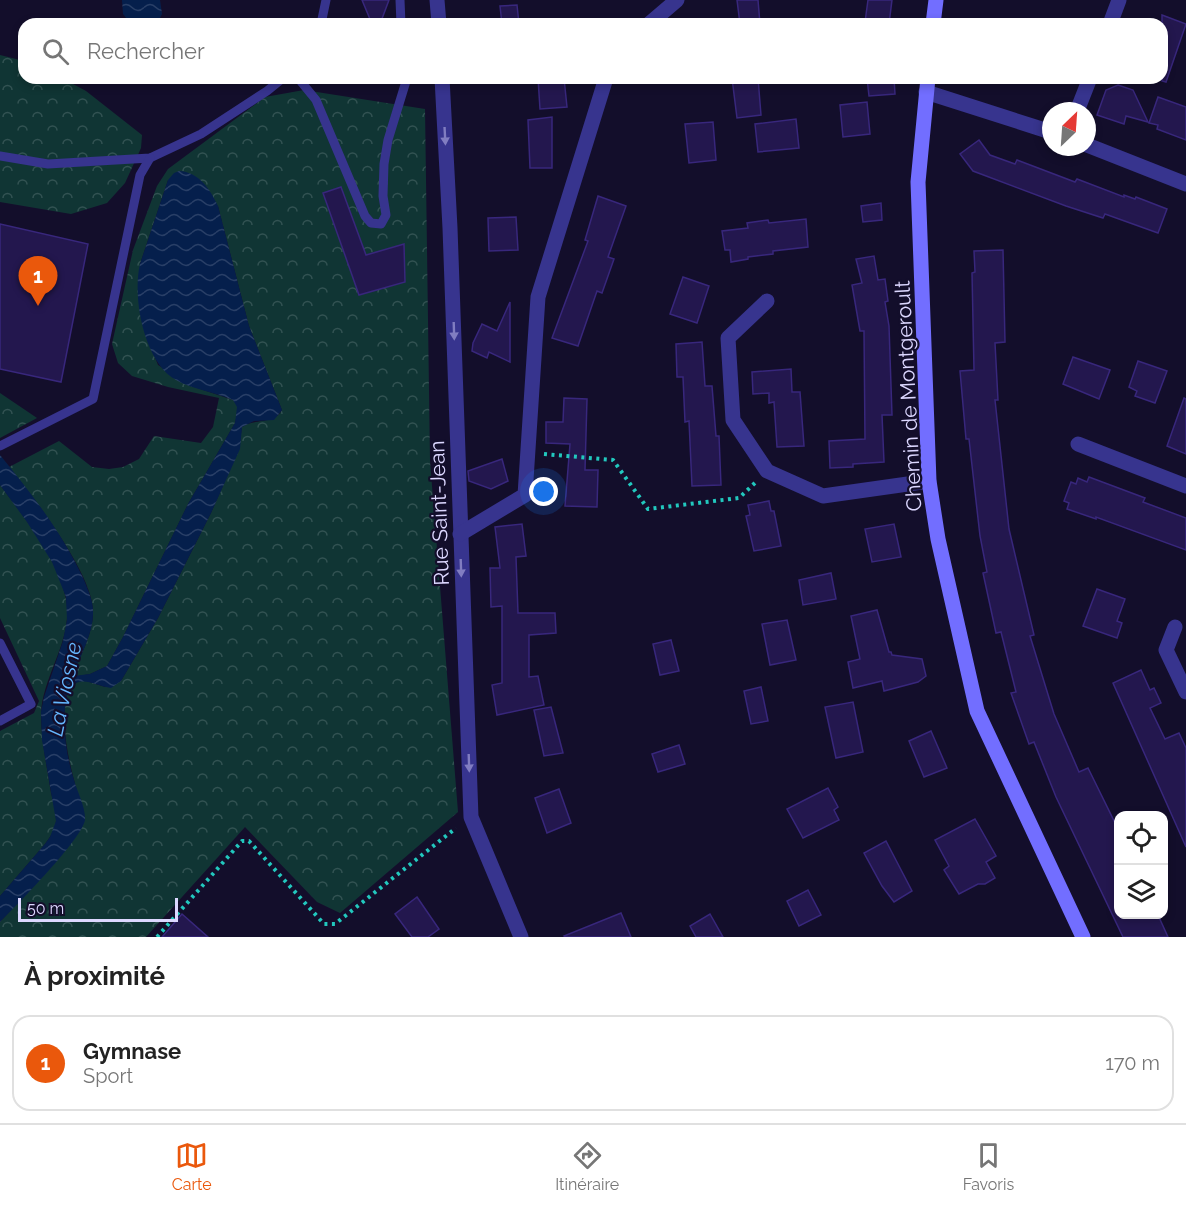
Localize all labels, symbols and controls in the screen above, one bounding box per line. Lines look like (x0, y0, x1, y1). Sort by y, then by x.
search box (18, 18, 1168, 84)
icon: search (39, 35, 72, 68)
text: Rechercher (87, 38, 205, 64)
north arrow (1042, 102, 1096, 156)
one-way arrow (440, 127, 450, 146)
pin: 1 (18, 256, 57, 306)
street label: Chemin de Montgeroult (889, 280, 927, 512)
one-way arrow (449, 322, 458, 341)
street label: Rue Saint-Jean (424, 440, 454, 586)
your location (529, 477, 558, 506)
one-way arrow (457, 559, 466, 578)
water label: La Viosne (41, 639, 87, 738)
one-way arrow (464, 753, 473, 772)
map controls (1114, 811, 1168, 919)
button: locate (1114, 811, 1168, 865)
button: layers (1114, 865, 1168, 919)
scale bar (18, 895, 178, 922)
text: 50 m (27, 899, 64, 918)
text: À proximité (24, 961, 165, 991)
text: Gymnase (83, 1038, 181, 1064)
text: 1 (41, 1051, 50, 1075)
text: 170 m (1105, 1051, 1160, 1075)
text: Sport (83, 1064, 133, 1088)
tab: Carte (172, 1139, 212, 1194)
tab: Itinéraire (555, 1139, 619, 1194)
tab: Favoris (963, 1139, 1014, 1194)

